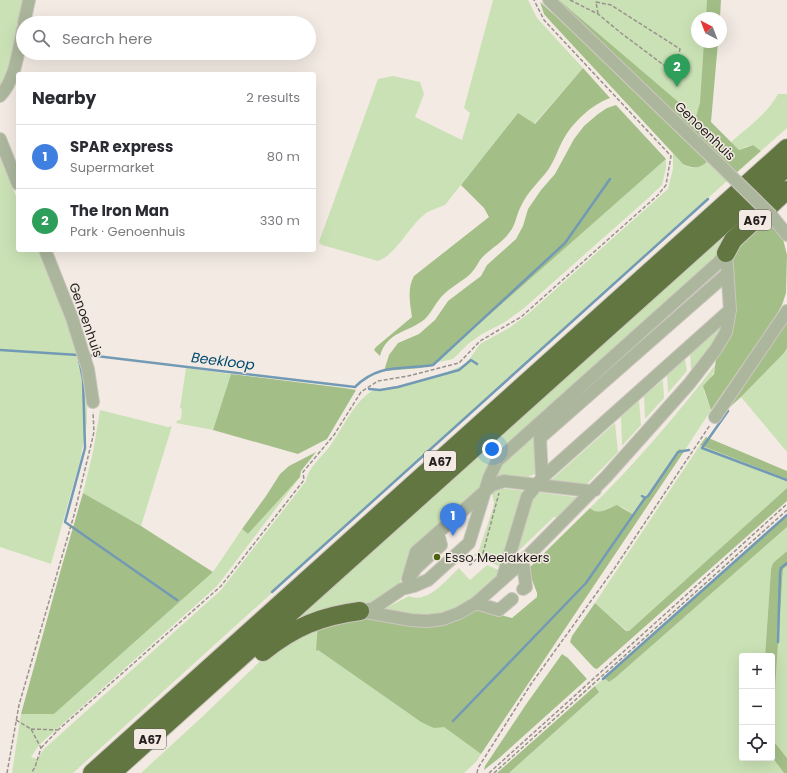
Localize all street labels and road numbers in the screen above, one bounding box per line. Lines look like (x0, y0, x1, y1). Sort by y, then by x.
street label: Genoenhuis (670, 97, 740, 165)
road number: A67 (739, 210, 771, 230)
street label: Genoenhuis (64, 280, 108, 360)
road number: A67 (424, 451, 456, 471)
road number: A67 (134, 729, 166, 749)

